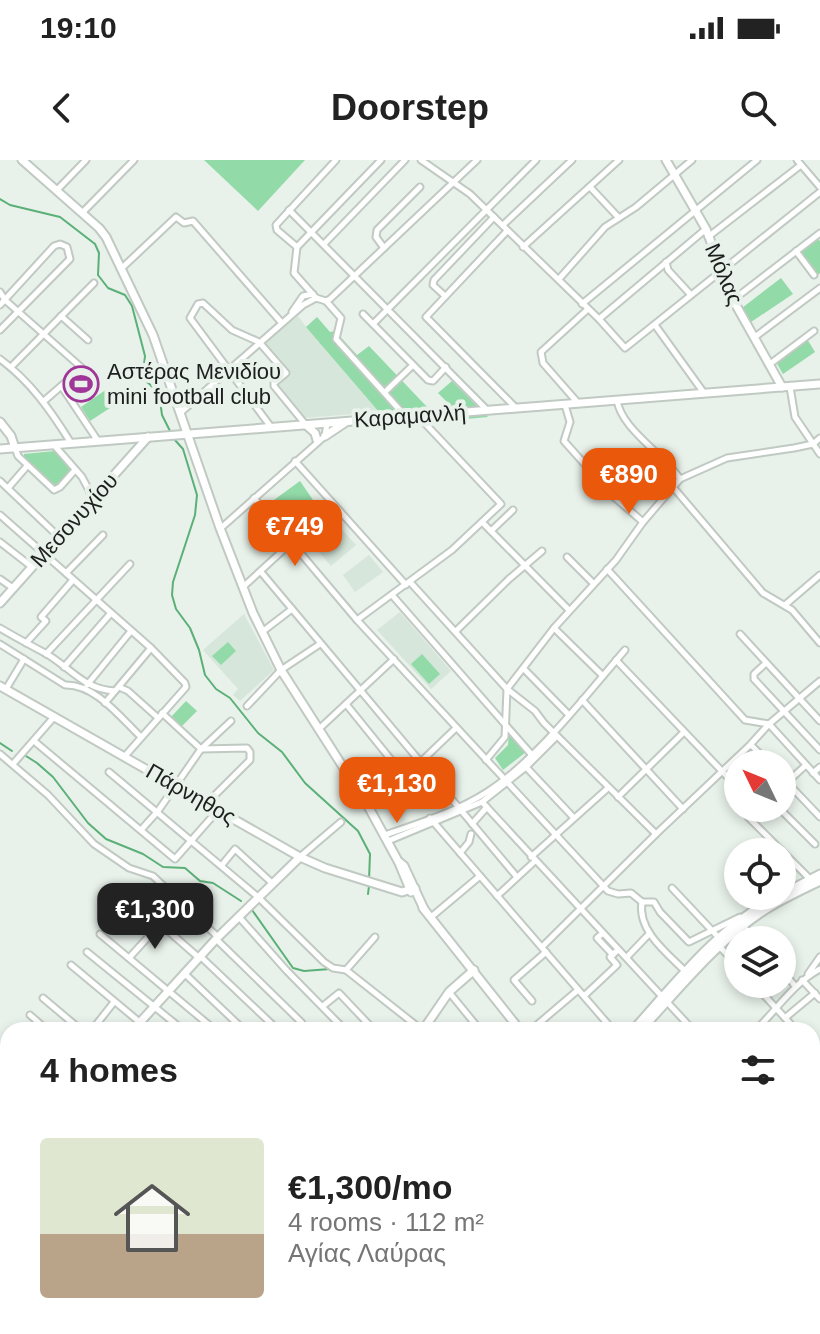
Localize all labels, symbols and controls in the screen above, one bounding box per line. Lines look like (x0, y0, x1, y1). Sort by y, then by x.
text: 19:10 (40, 11, 117, 44)
icon: back (40, 86, 84, 130)
icon: search (736, 86, 780, 130)
text: Doorstep (331, 87, 489, 128)
street label: Μόλας (700, 240, 748, 308)
place label: Αστέρας Μενιδίου mini football club (107, 359, 281, 409)
sports icon: Αστέρας Μενιδίου mini football club (62, 365, 100, 403)
street label: Καραμανλή (353, 400, 467, 432)
pin: €890 (582, 448, 676, 516)
text: €890 (600, 459, 658, 489)
street label: Μεσονυχίου (25, 468, 123, 572)
pin: €749 (248, 500, 342, 568)
text: €749 (266, 511, 324, 541)
north arrow (724, 750, 796, 822)
map controls (724, 750, 796, 998)
pin: €1,130 (332, 757, 462, 825)
street label: Πάρνηθος (142, 758, 240, 830)
text: €1,130 (357, 768, 437, 798)
button: locate (724, 838, 796, 910)
pin: €1,300 (90, 883, 220, 951)
text: €1,300 (115, 894, 195, 924)
button: layers (724, 926, 796, 998)
icon: filters (736, 1048, 780, 1092)
text: 4 homes (40, 1051, 178, 1089)
text: €1,300/mo (288, 1168, 452, 1206)
icon: home (104, 1170, 200, 1266)
text: 4 rooms · 112 m² (288, 1207, 484, 1237)
text: Αγίας Λαύρας (288, 1238, 446, 1268)

